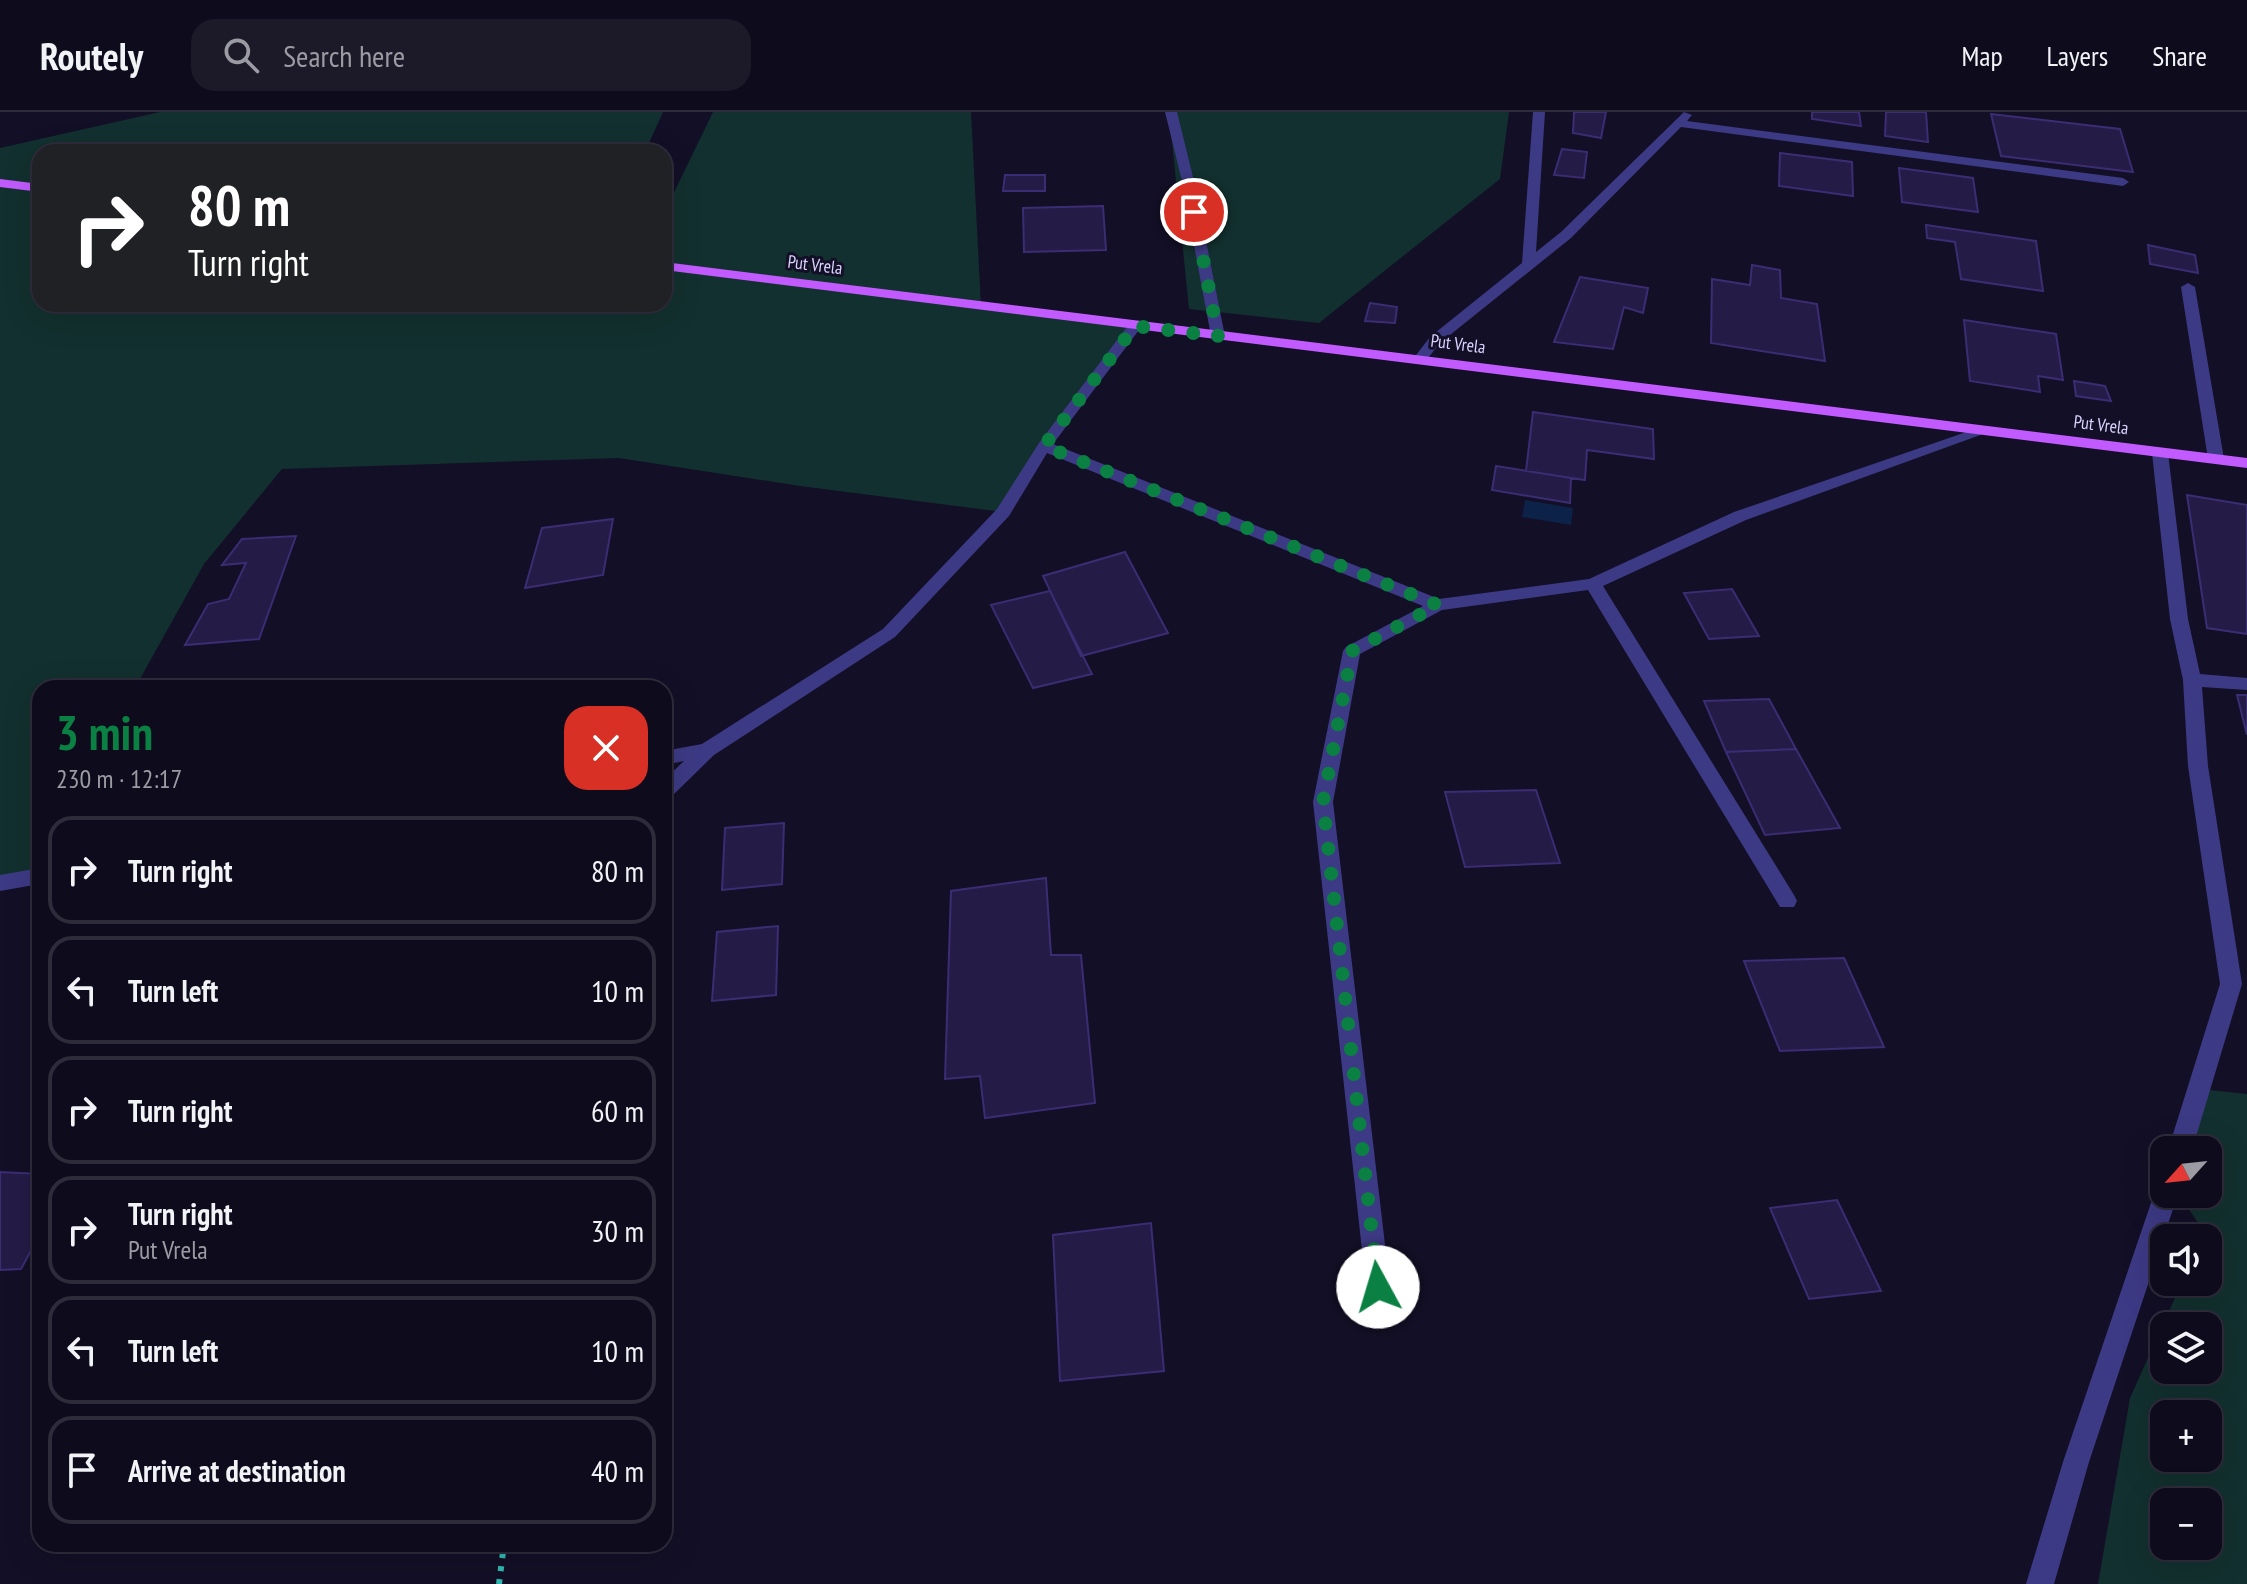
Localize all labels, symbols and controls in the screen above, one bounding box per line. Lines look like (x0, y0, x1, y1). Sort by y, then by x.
search box (191, 19, 751, 91)
text: Routely (40, 31, 143, 80)
icon: search (219, 33, 263, 77)
text: Search here (283, 36, 405, 75)
text: Map (1961, 37, 2003, 74)
text: Layers (2047, 37, 2108, 74)
text: Share (2152, 37, 2207, 74)
text: 80 m (188, 169, 290, 241)
icon: right (56, 176, 160, 280)
pin (1160, 178, 1228, 246)
icon: arrive (1172, 190, 1216, 234)
text: Turn right (188, 239, 309, 286)
street label: Put Vrela (786, 250, 844, 279)
street label: Put Vrela (1429, 329, 1487, 358)
street label: Put Vrela (2072, 410, 2130, 439)
text: 3 min (56, 701, 153, 763)
button: close (564, 706, 648, 790)
text: 230 m · 12:17 (56, 762, 182, 795)
icon: right (60, 848, 104, 892)
text: Turn right (128, 851, 232, 890)
text: 80 m (591, 851, 644, 890)
icon: left (60, 968, 104, 1012)
text: Turn left (128, 971, 218, 1010)
text: 10 m (591, 971, 644, 1010)
icon: right (60, 1088, 104, 1132)
text: Turn right (128, 1091, 232, 1130)
text: 60 m (591, 1091, 644, 1130)
north arrow (2150, 1136, 2222, 1208)
map controls (2150, 1136, 2222, 1560)
text: Turn right (128, 1194, 232, 1233)
icon: right (60, 1208, 104, 1252)
text: 30 m (591, 1211, 644, 1250)
button: sound (2150, 1224, 2222, 1296)
text: Put Vrela (128, 1233, 208, 1266)
position arrow (1336, 1245, 1420, 1329)
button: layers (2150, 1312, 2222, 1384)
icon: left (60, 1328, 104, 1372)
text: Turn left (128, 1331, 218, 1370)
text: 10 m (591, 1331, 644, 1370)
button: + (2150, 1400, 2222, 1472)
icon: arrive (60, 1448, 104, 1492)
text: Arrive at destination (128, 1451, 346, 1490)
text: 40 m (591, 1451, 644, 1490)
button: − (2150, 1488, 2222, 1560)

